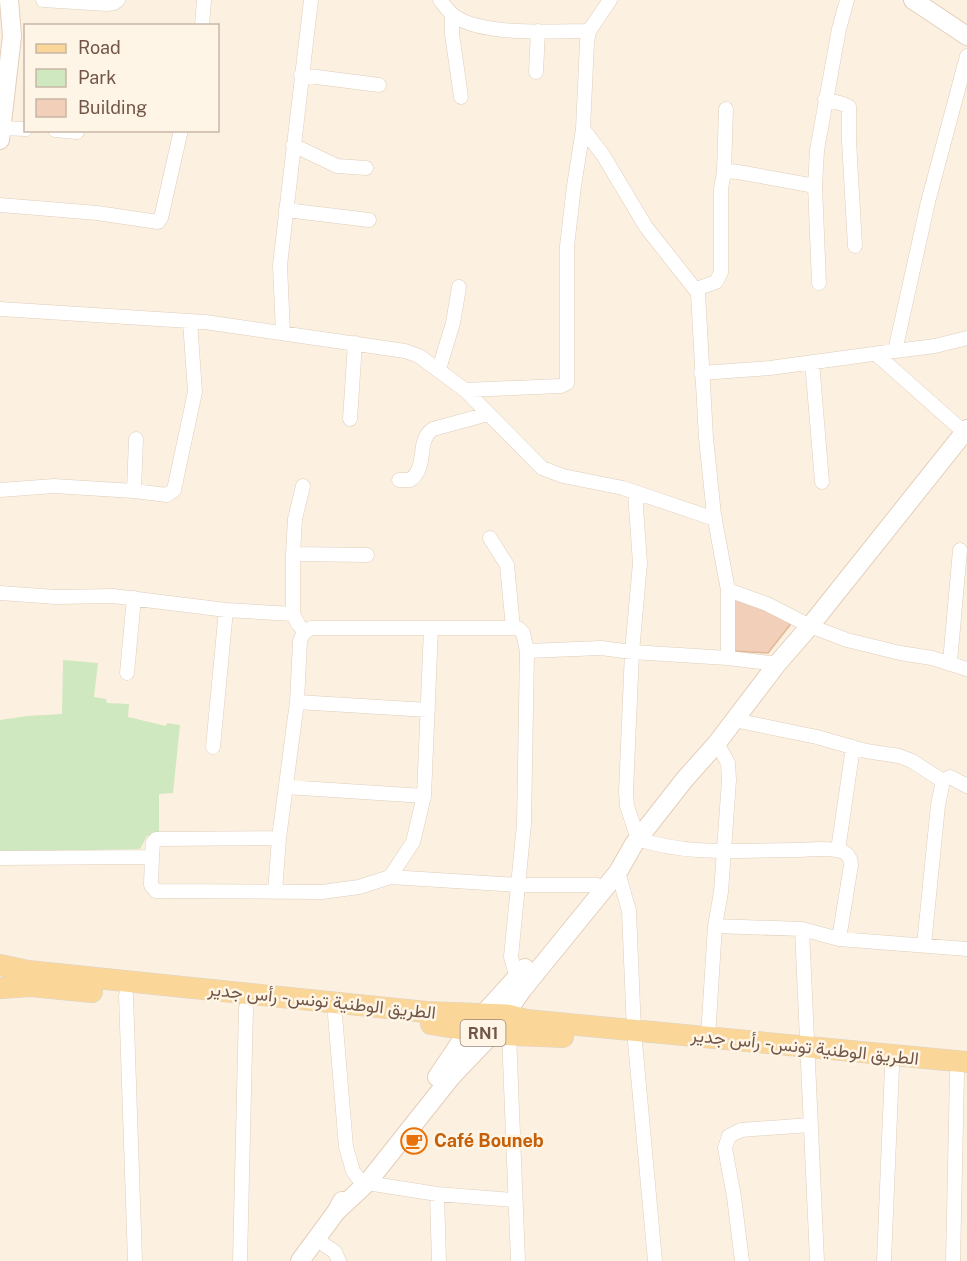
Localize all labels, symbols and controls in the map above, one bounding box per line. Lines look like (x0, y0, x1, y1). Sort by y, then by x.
legend (24, 24, 219, 132)
text: Road (78, 37, 121, 58)
text: Park (78, 67, 116, 88)
text: Building (78, 97, 147, 118)
street label: الطريق الوطنية تونس - رأس جدير (206, 978, 437, 1024)
road number: RN1 (460, 1020, 506, 1046)
street label: الطريق الوطنية تونس - رأس جدير (689, 1024, 920, 1070)
cafe icon: Café Bouneb (399, 1126, 429, 1156)
place label: Café Bouneb (434, 1130, 544, 1151)

